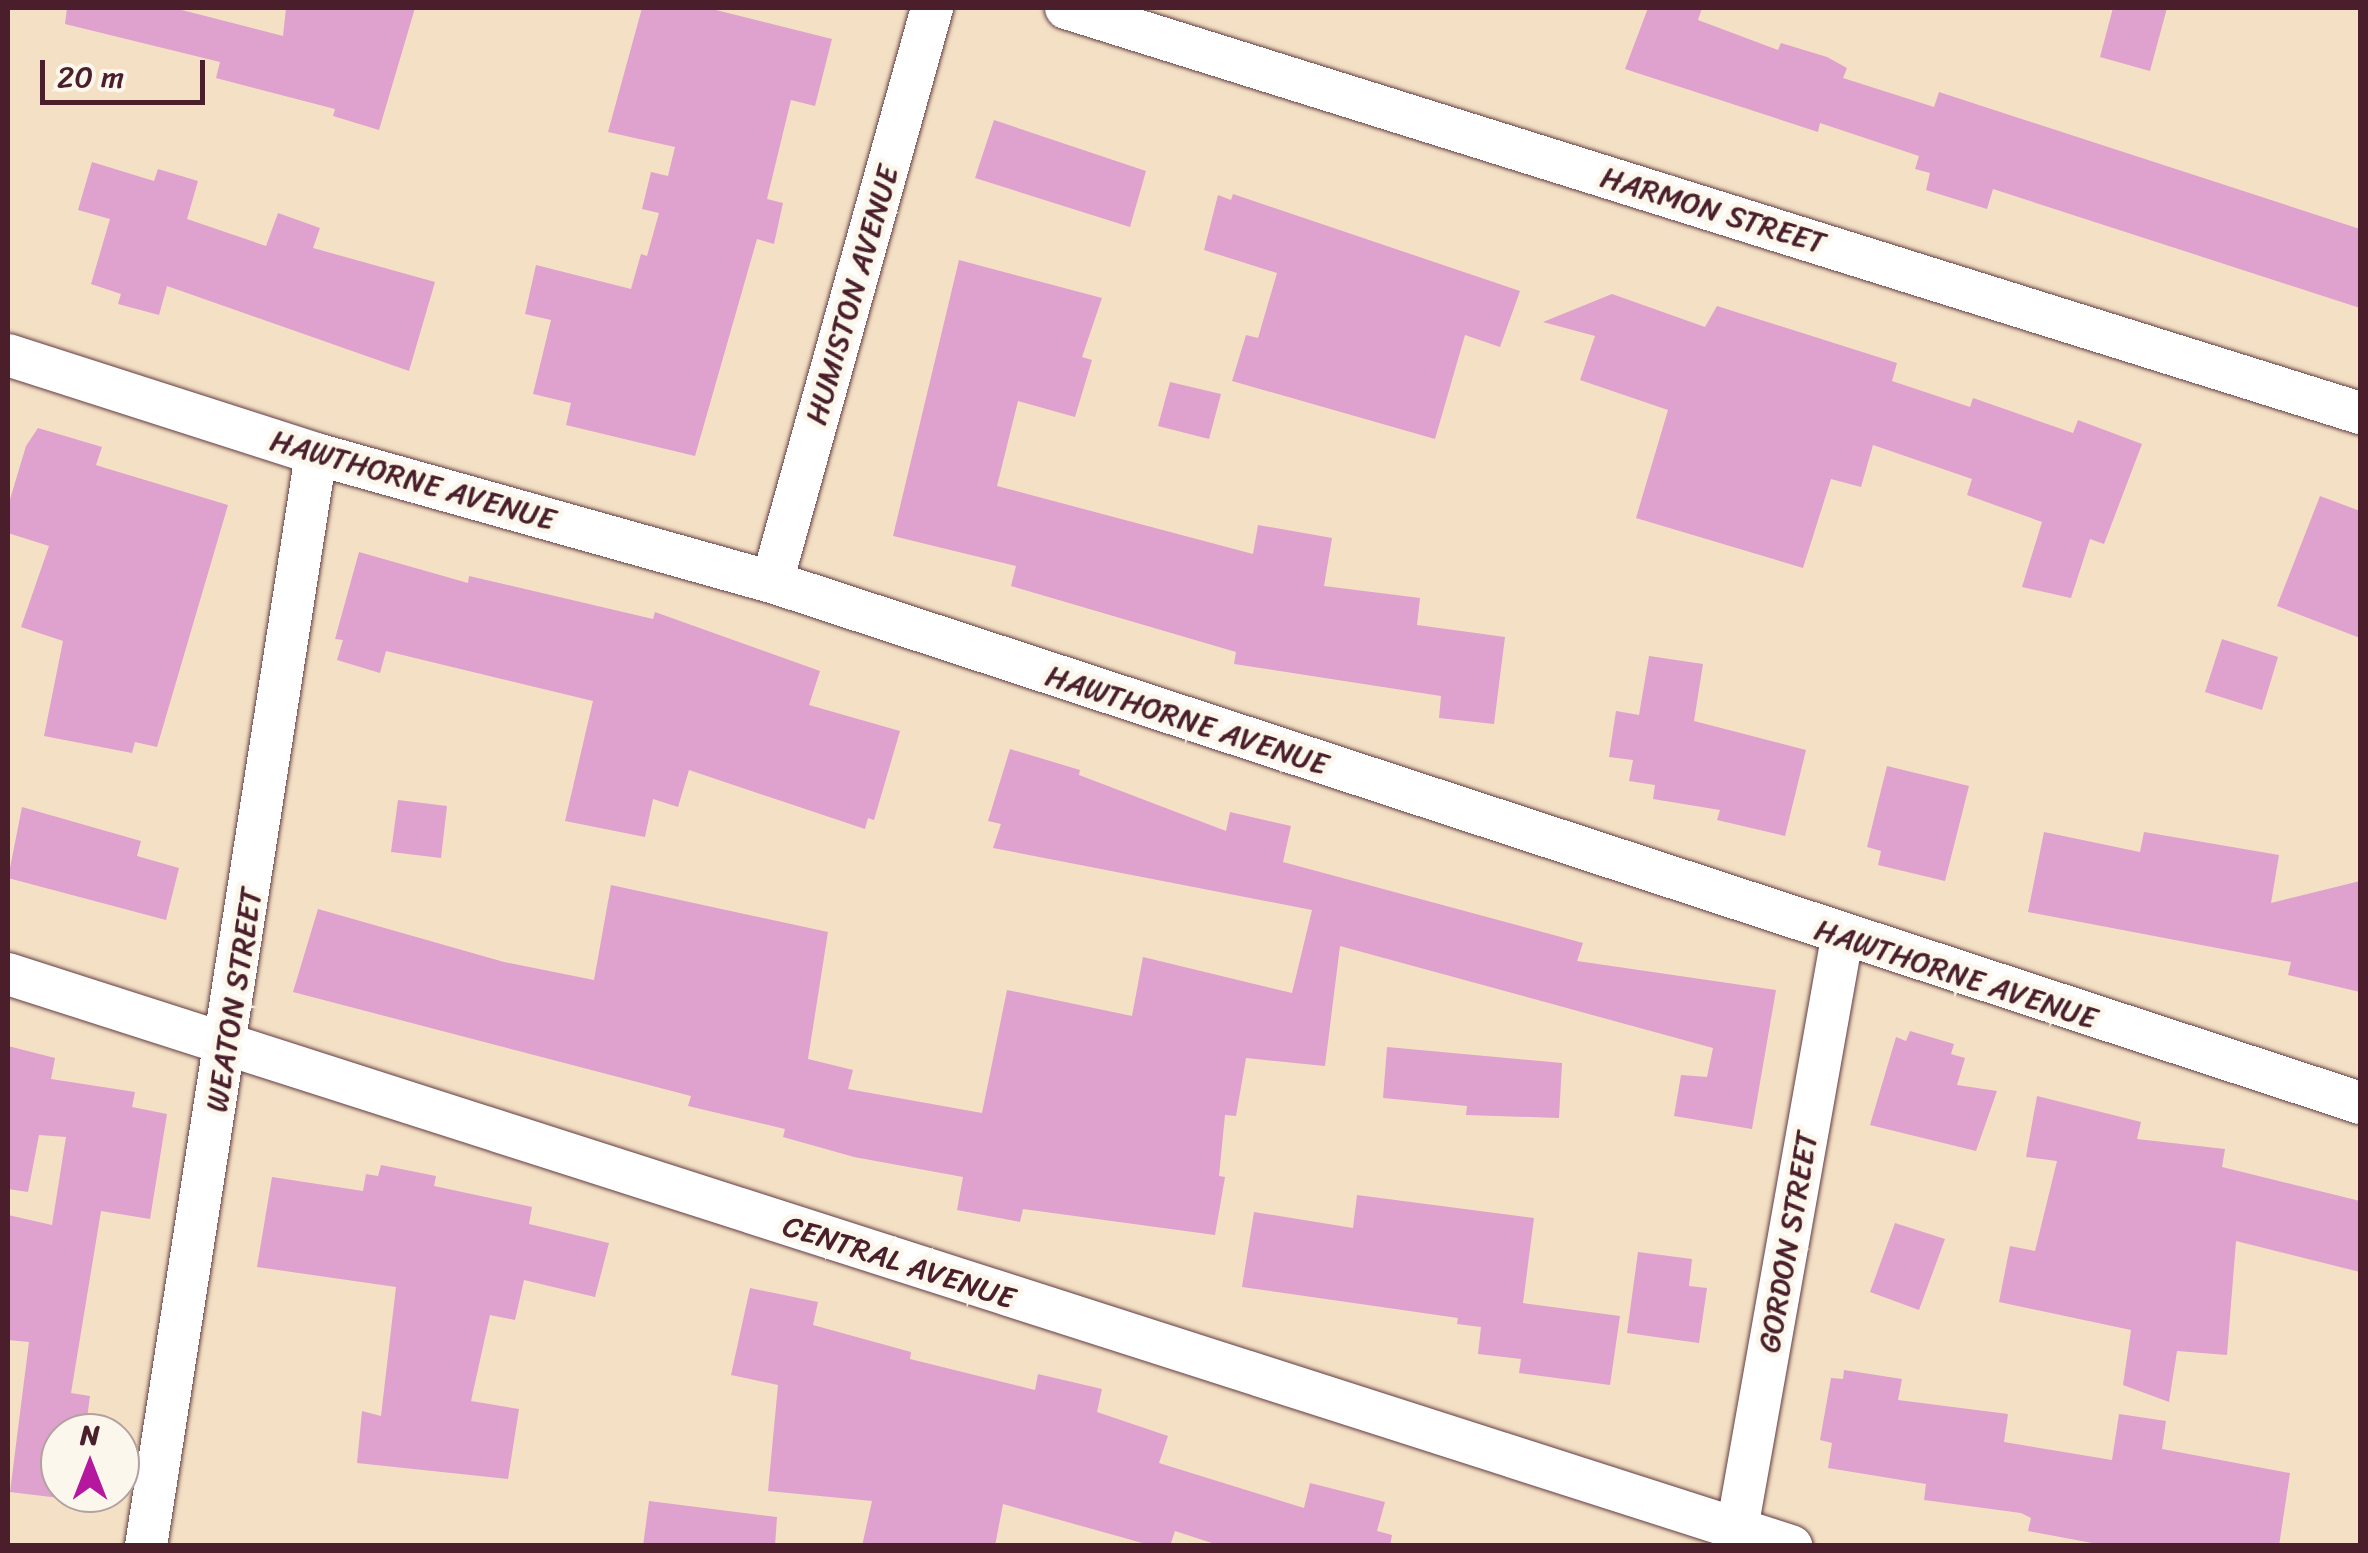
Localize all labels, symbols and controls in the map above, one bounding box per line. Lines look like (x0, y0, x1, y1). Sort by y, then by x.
scale bar (45, 40, 210, 102)
text: 20 m (57, 50, 124, 104)
street label: HARMON STREET (1596, 159, 1830, 261)
street label: HUMISTON AVENUE (798, 161, 906, 429)
street label: HAWTHORNE AVENUE (266, 422, 560, 538)
street label: HAWTHORNE AVENUE (1041, 657, 1333, 783)
street label: WEATON STREET (199, 885, 269, 1115)
street label: HAWTHORNE AVENUE (1810, 911, 2102, 1037)
street label: GORDON STREET (1751, 1128, 1825, 1356)
street label: CENTRAL AVENUE (779, 1208, 1019, 1316)
text: N (80, 1410, 100, 1459)
north arrow (40, 1413, 140, 1513)

